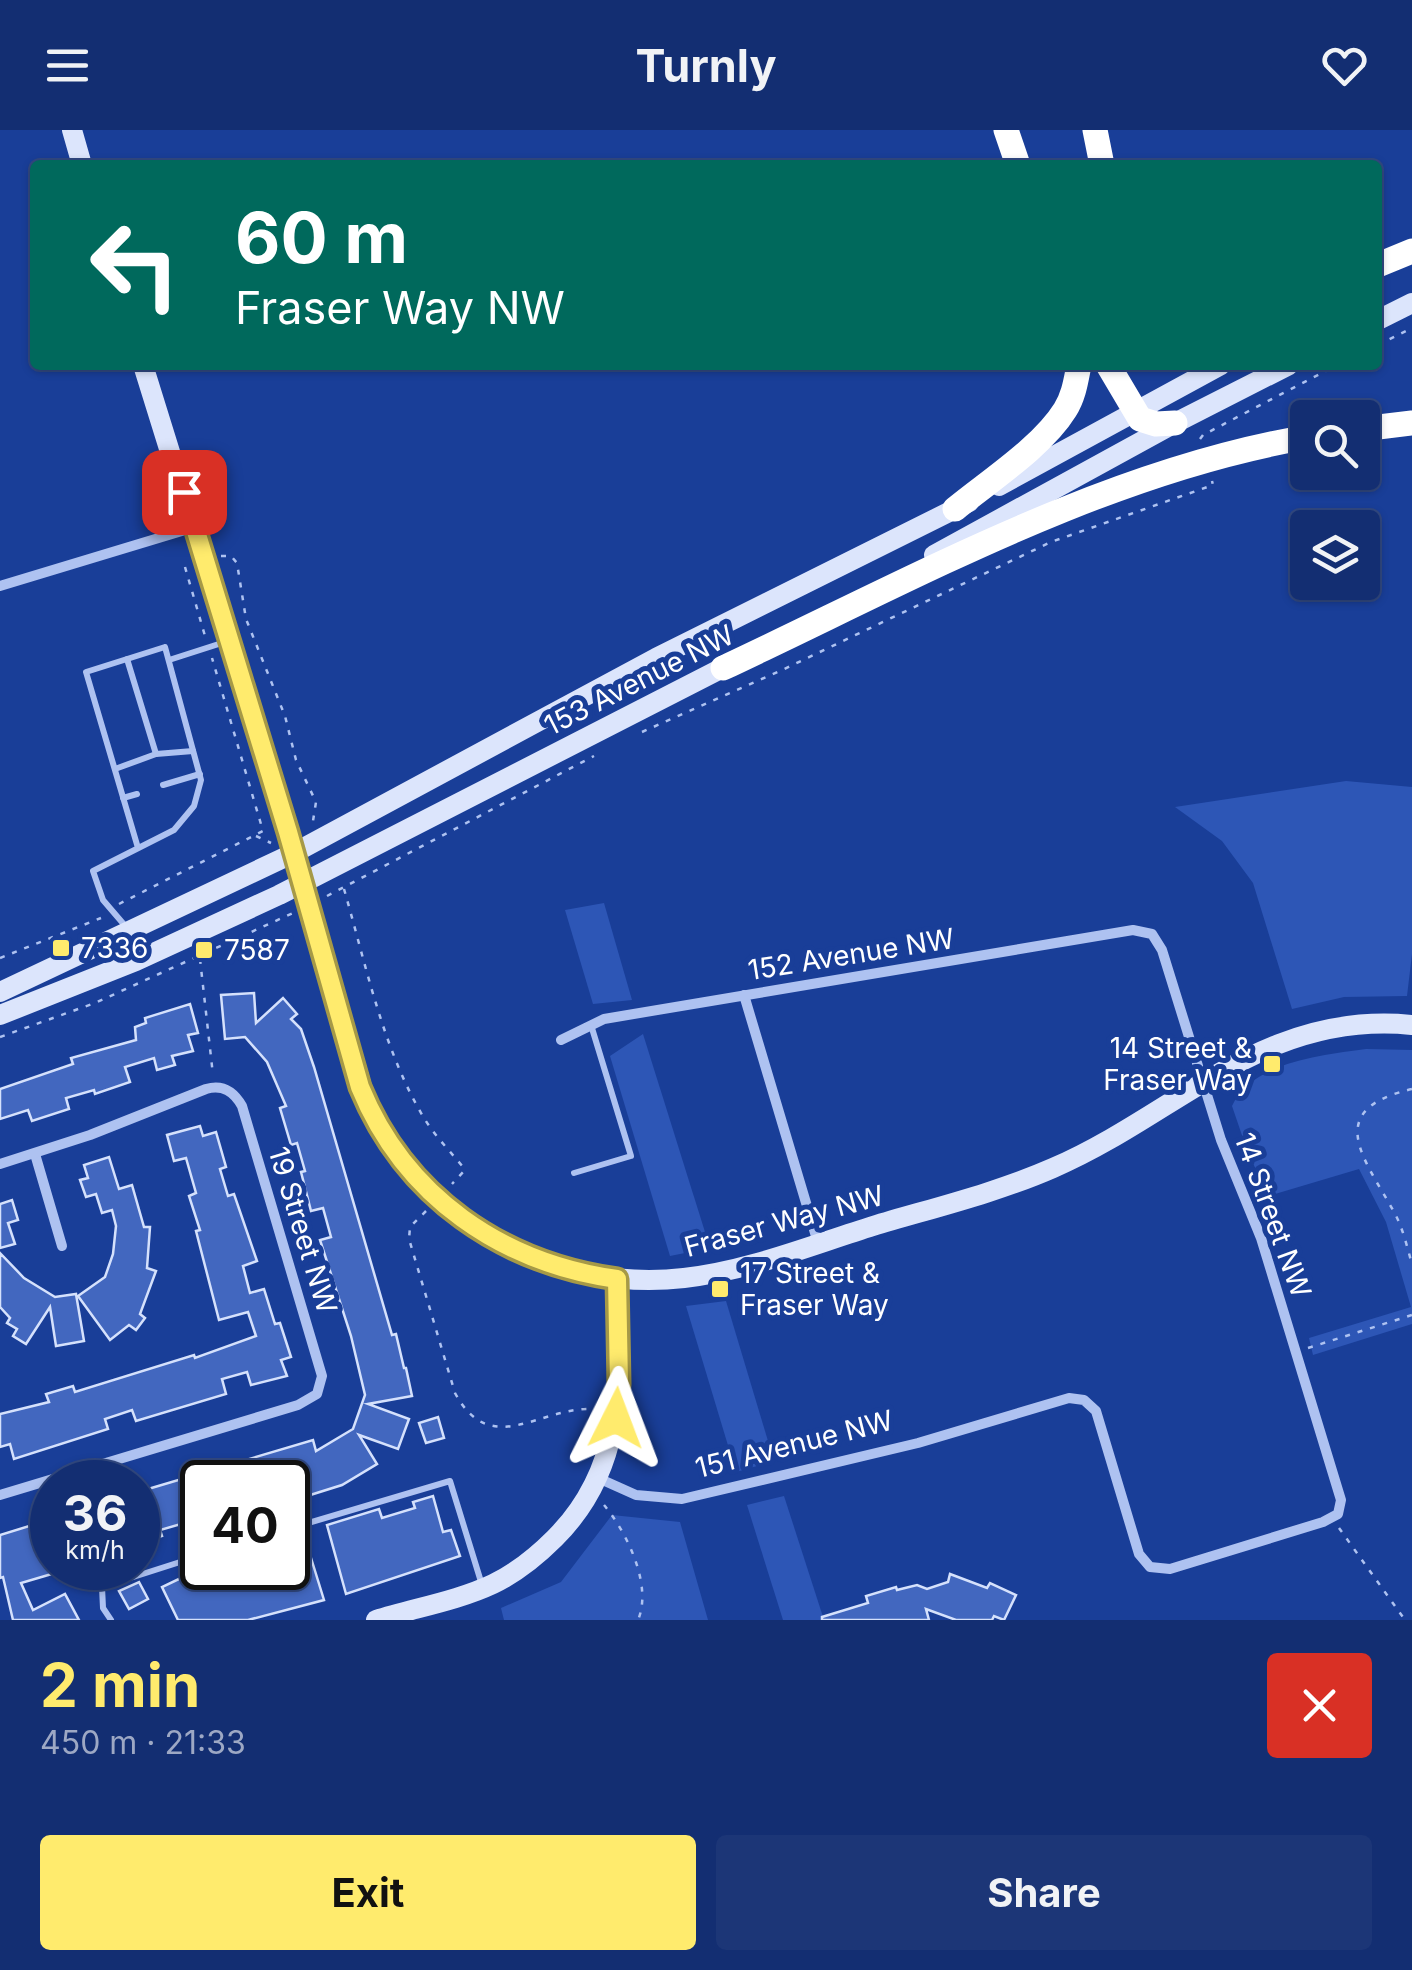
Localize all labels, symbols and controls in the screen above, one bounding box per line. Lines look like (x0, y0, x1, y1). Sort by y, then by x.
icon: menu (40, 38, 95, 93)
text: Turnly (635, 38, 777, 93)
icon: heart (1317, 38, 1372, 93)
text: 60 m (235, 195, 408, 280)
icon: left (70, 200, 200, 330)
text: Fraser Way NW (235, 280, 565, 335)
map controls (1290, 400, 1380, 600)
button: search (1290, 400, 1380, 490)
pin (142, 450, 227, 535)
icon: arrive (157, 465, 212, 520)
button: layers (1290, 510, 1380, 600)
street label: 153 Avenue NW (538, 618, 740, 742)
street label: 152 Avenue NW (745, 921, 957, 987)
place label: 7336 (81, 931, 148, 965)
place label: 7587 (224, 933, 290, 967)
marker: 7336 (50, 937, 72, 959)
marker: 7587 (193, 939, 215, 961)
place label: 14 Street & Fraser Way (1103, 1031, 1252, 1097)
marker: 14 Street & Fraser Way (1261, 1053, 1283, 1075)
street label: 14 Street NW (1227, 1128, 1319, 1302)
street label: 19 Street NW (262, 1143, 344, 1317)
street label: Fraser Way NW (680, 1178, 888, 1264)
place label: 17 Street & Fraser Way (740, 1256, 889, 1322)
marker: 17 Street & Fraser Way (709, 1278, 731, 1300)
position arrow (564, 1366, 668, 1470)
street label: 151 Avenue NW (692, 1403, 896, 1485)
speed limit sign: 40 (180, 1460, 310, 1590)
text: 36 (63, 1483, 127, 1543)
text: km/h (65, 1535, 125, 1565)
text: 2 min (40, 1649, 200, 1721)
button: close (1267, 1653, 1372, 1758)
text: 450 m · 21:33 (40, 1723, 246, 1762)
button: Exit (40, 1835, 696, 1950)
button: Share (716, 1835, 1372, 1950)

